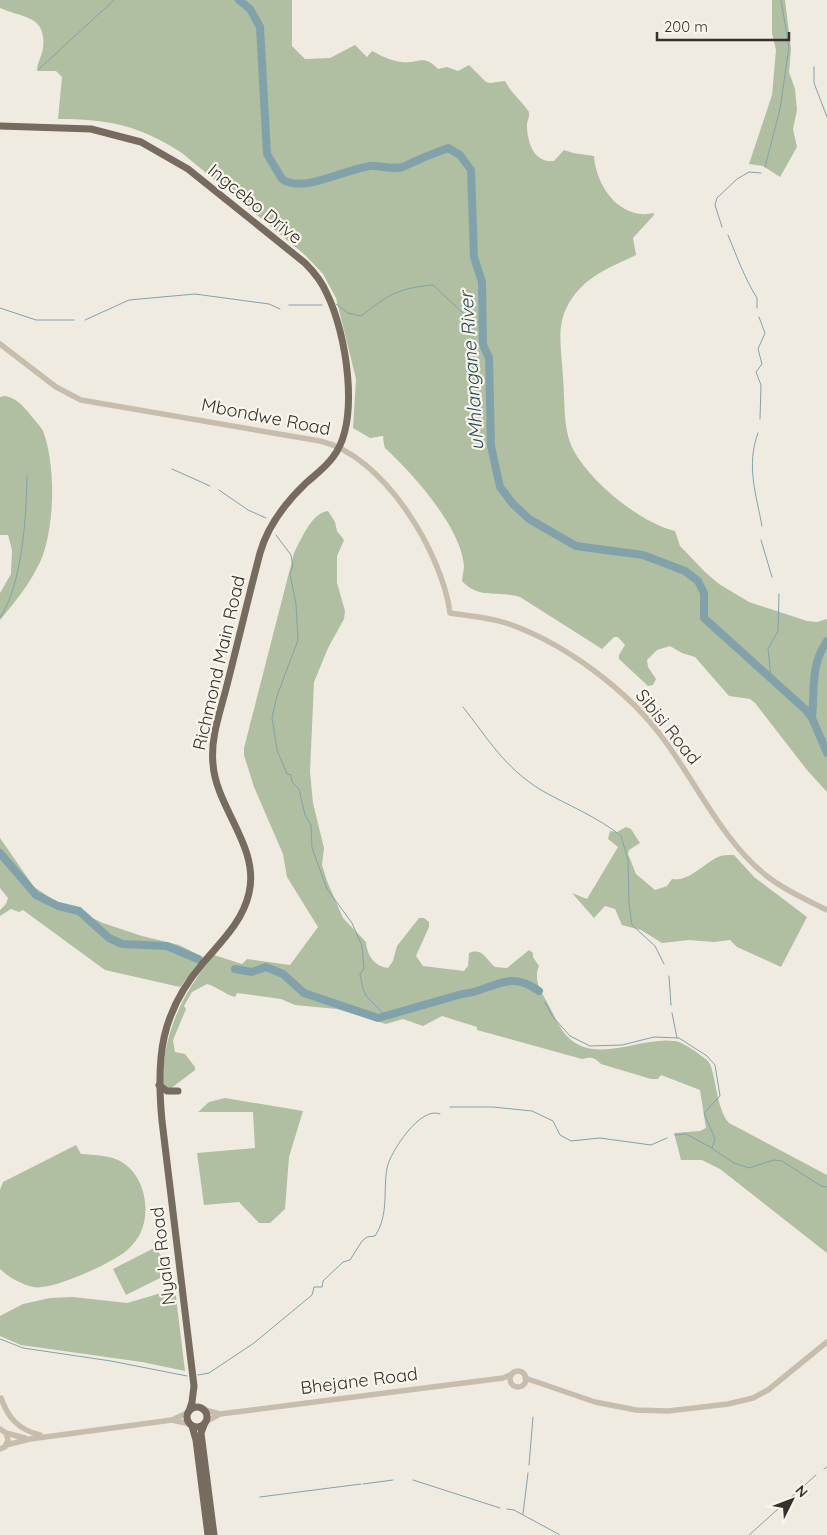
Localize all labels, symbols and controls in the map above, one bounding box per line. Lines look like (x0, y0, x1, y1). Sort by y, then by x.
scale bar (657, 10, 790, 42)
text: 200 m (664, 17, 708, 36)
street label: Ingcebo Drive (203, 158, 307, 249)
water label: uMhlangane River (453, 288, 489, 451)
street label: Mbondwe Road (199, 393, 333, 440)
street label: Richmond Main Road (187, 573, 250, 752)
street label: Sibisi Road (631, 684, 706, 769)
street label: Nyala Road (145, 1206, 180, 1307)
street label: Bhejane Road (299, 1362, 419, 1399)
north arrow (767, 1475, 817, 1525)
text: N (792, 1481, 812, 1501)

